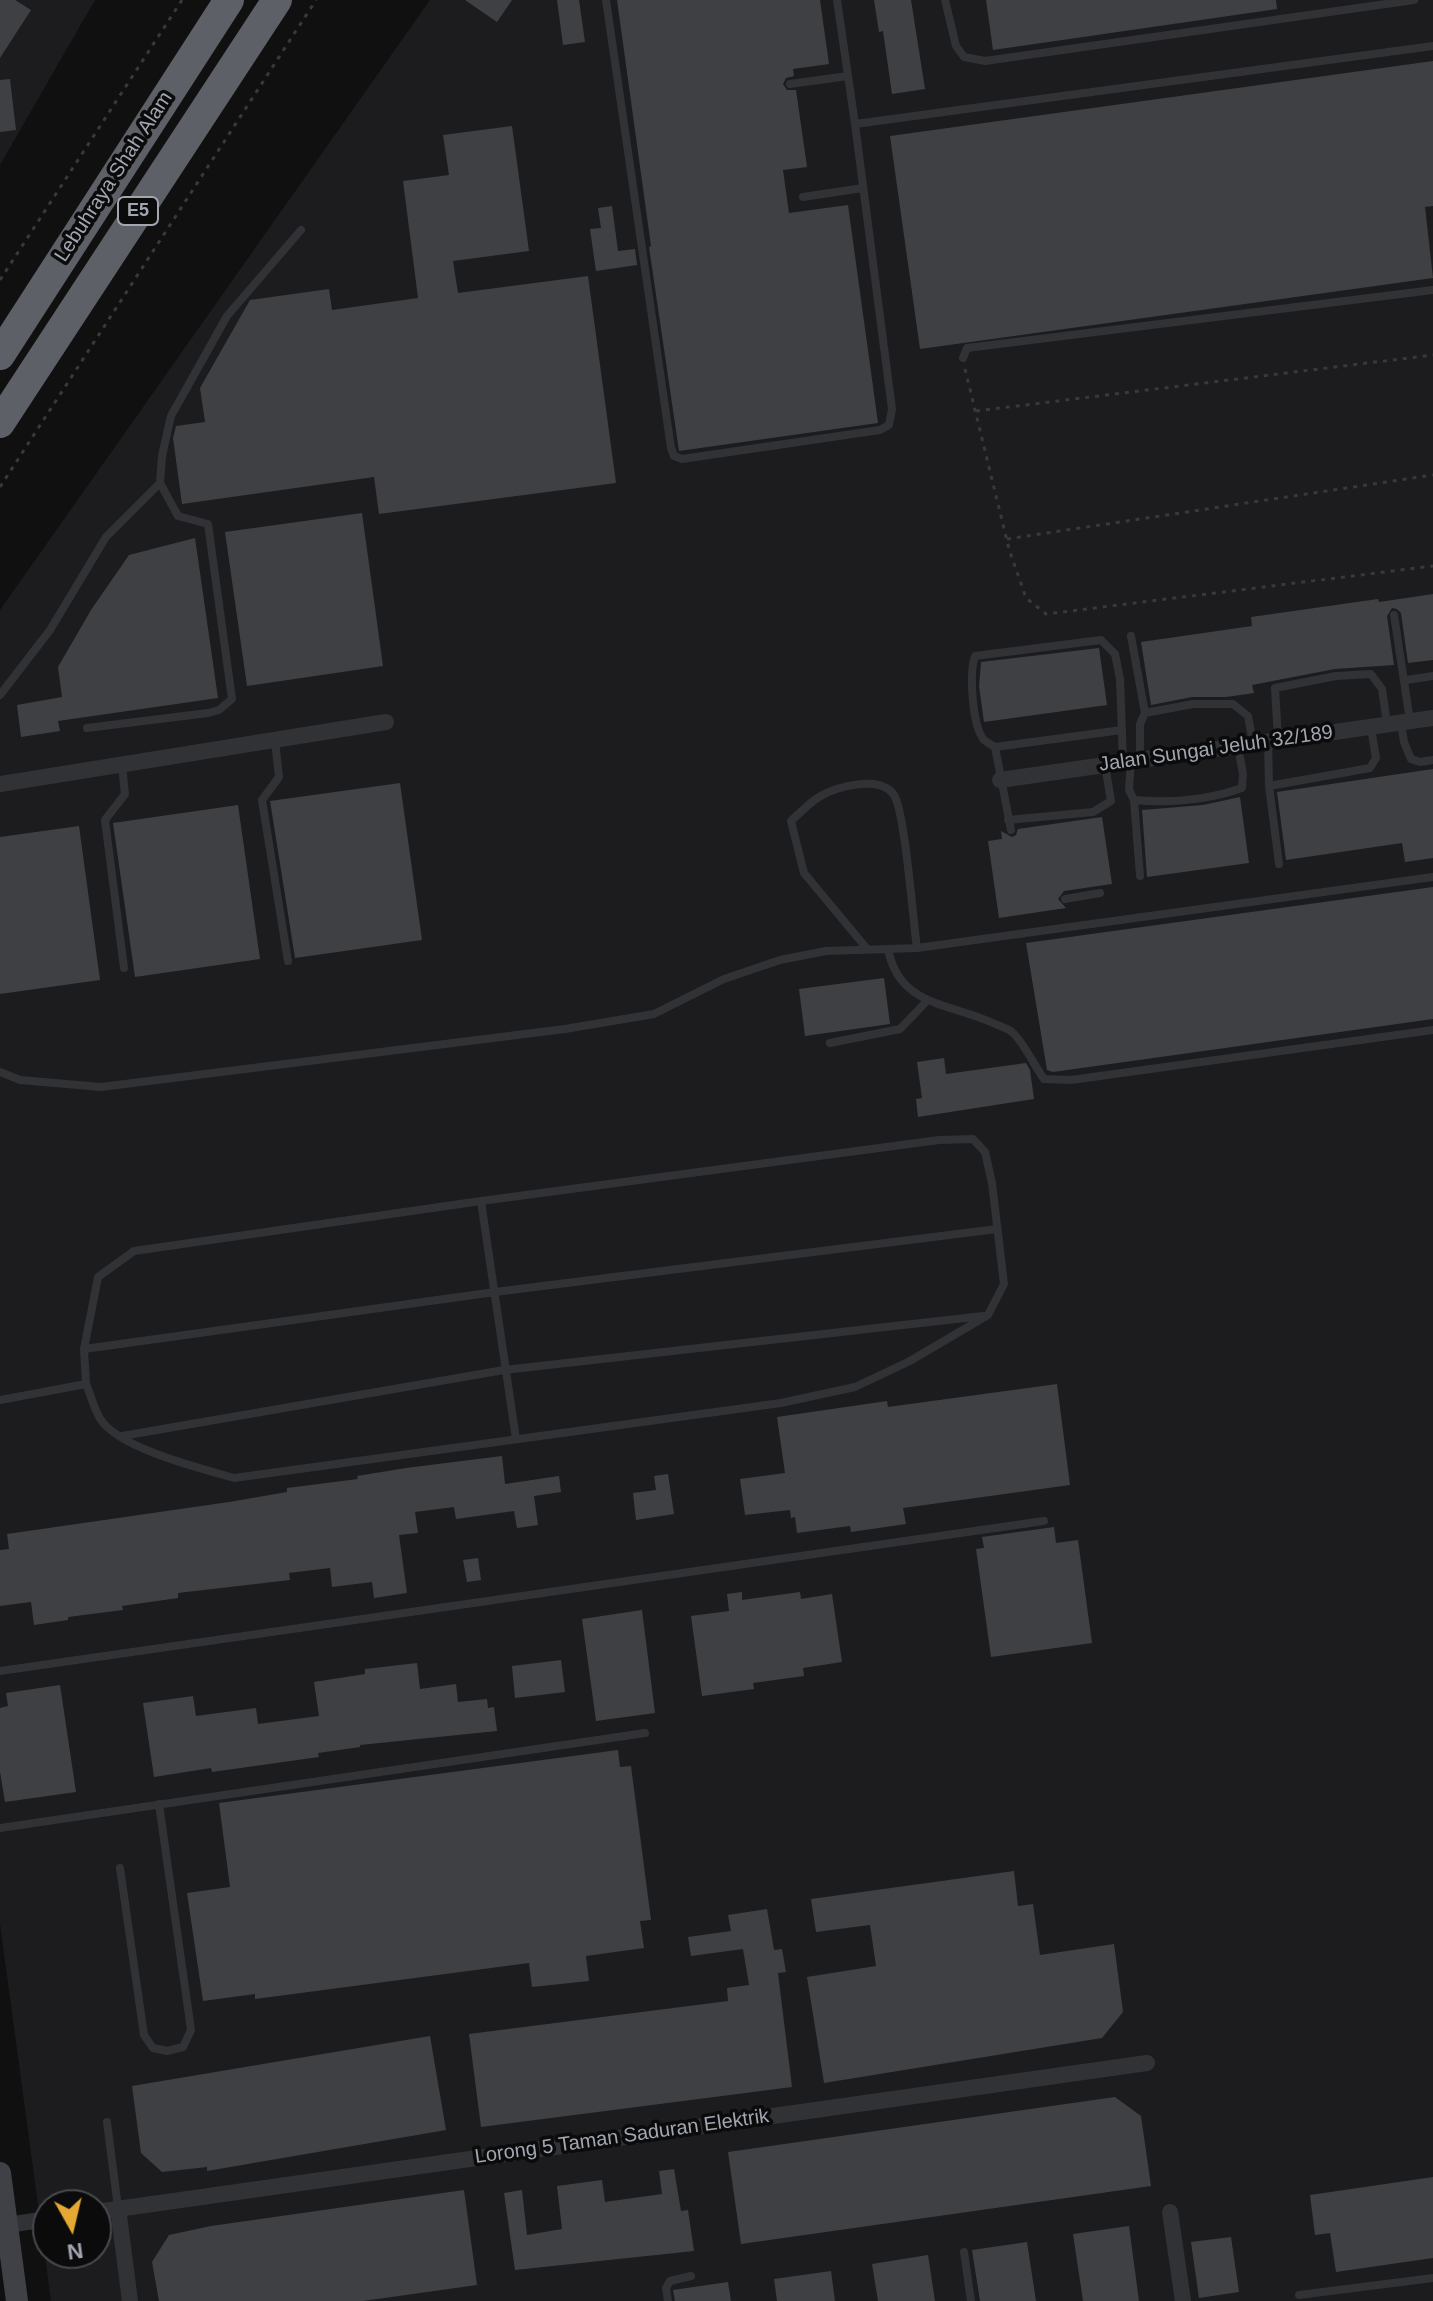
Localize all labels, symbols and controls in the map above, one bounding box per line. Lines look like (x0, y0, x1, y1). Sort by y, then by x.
street label: Lebuhraya Shah Alam (50, 87, 178, 267)
road number: E5 (118, 197, 158, 225)
street label: Jalan Sungai Jeluh 32/189 (1098, 721, 1334, 777)
street label: Lorong 5 Taman Saduran Elektrik (473, 2104, 771, 2170)
north arrow (32, 2189, 112, 2269)
text: N (66, 2238, 85, 2265)

